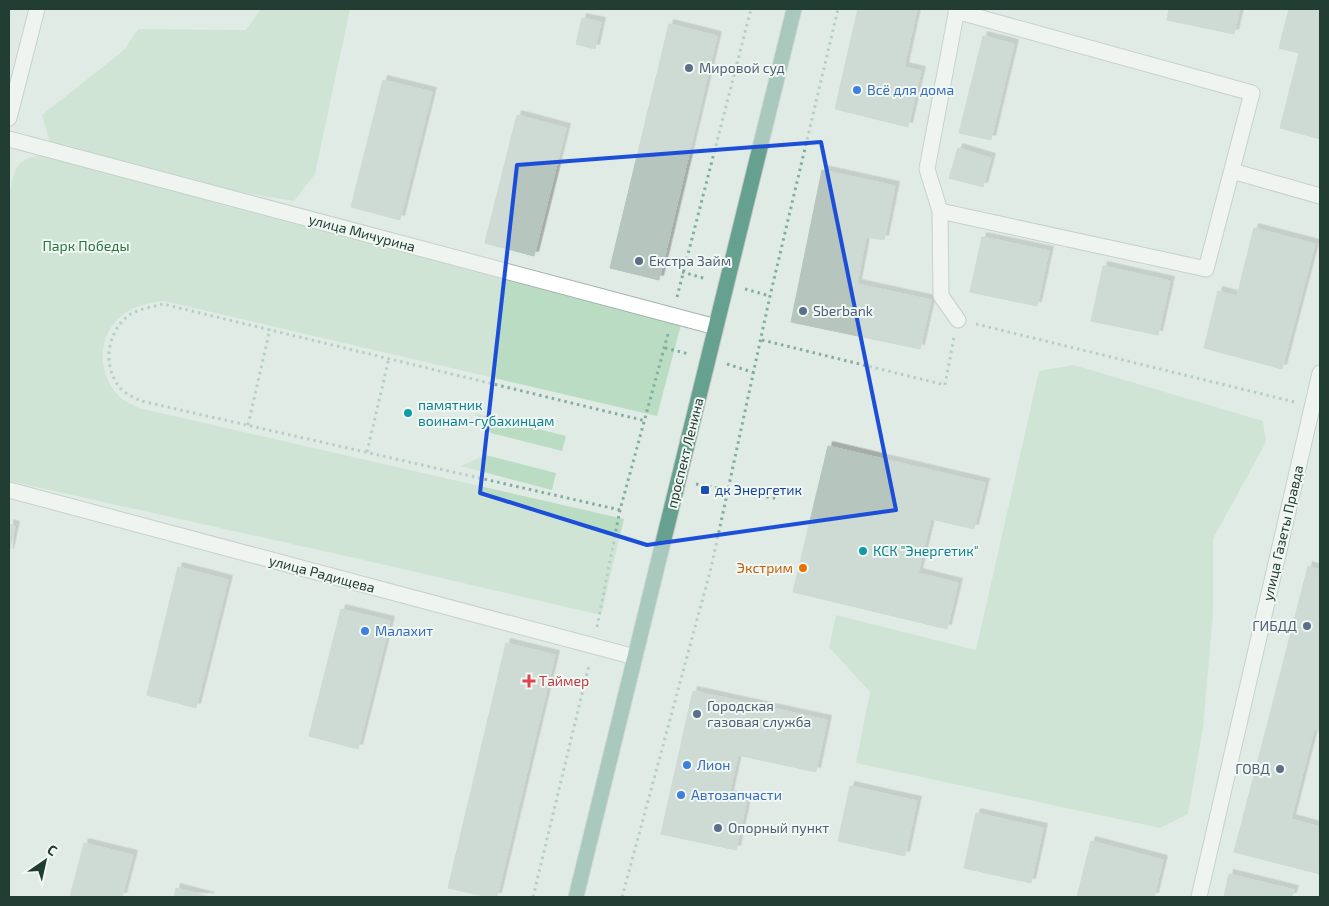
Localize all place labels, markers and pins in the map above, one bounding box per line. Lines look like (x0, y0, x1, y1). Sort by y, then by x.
place label: Мировой суд (699, 59, 785, 76)
marker: Мировой суд (683, 62, 695, 74)
place label: Всё для дома (867, 81, 954, 98)
marker: Всё для дома (851, 84, 863, 96)
place label: Екстра Займ (649, 252, 731, 269)
marker: Екстра Займ (633, 255, 645, 267)
place label: Sberbank (813, 302, 873, 319)
marker: Sberbank (797, 305, 809, 317)
place label: памятник воинам-губахинцам (418, 396, 555, 429)
marker: памятник воинам-губахинцам (402, 407, 414, 419)
place label: дк Энергетик (715, 481, 802, 498)
marker: дк Энергетик (699, 484, 711, 496)
place label: КСК "Энергетик" (873, 542, 979, 559)
marker: КСК "Энергетик" (857, 545, 869, 557)
place label: Экстрим (737, 559, 793, 576)
marker: Экстрим (797, 562, 809, 574)
place label: ГИБДД (1252, 617, 1297, 634)
marker: ГИБДД (1301, 620, 1313, 632)
place label: Малахит (375, 622, 433, 639)
marker: Малахит (359, 625, 371, 637)
place label: Таймер (539, 672, 589, 689)
marker: Таймер (523, 675, 535, 687)
place label: Городская газовая служба (707, 697, 811, 730)
marker: Городская газовая служба (691, 708, 703, 720)
place label: Лион (697, 756, 730, 773)
marker: Лион (681, 759, 693, 771)
place label: ГОВД (1235, 760, 1270, 777)
marker: ГОВД (1274, 763, 1286, 775)
place label: Автозапчасти (691, 786, 782, 803)
marker: Автозапчасти (675, 789, 687, 801)
place label: Опорный пункт (728, 819, 829, 836)
marker: Опорный пункт (712, 822, 724, 834)

